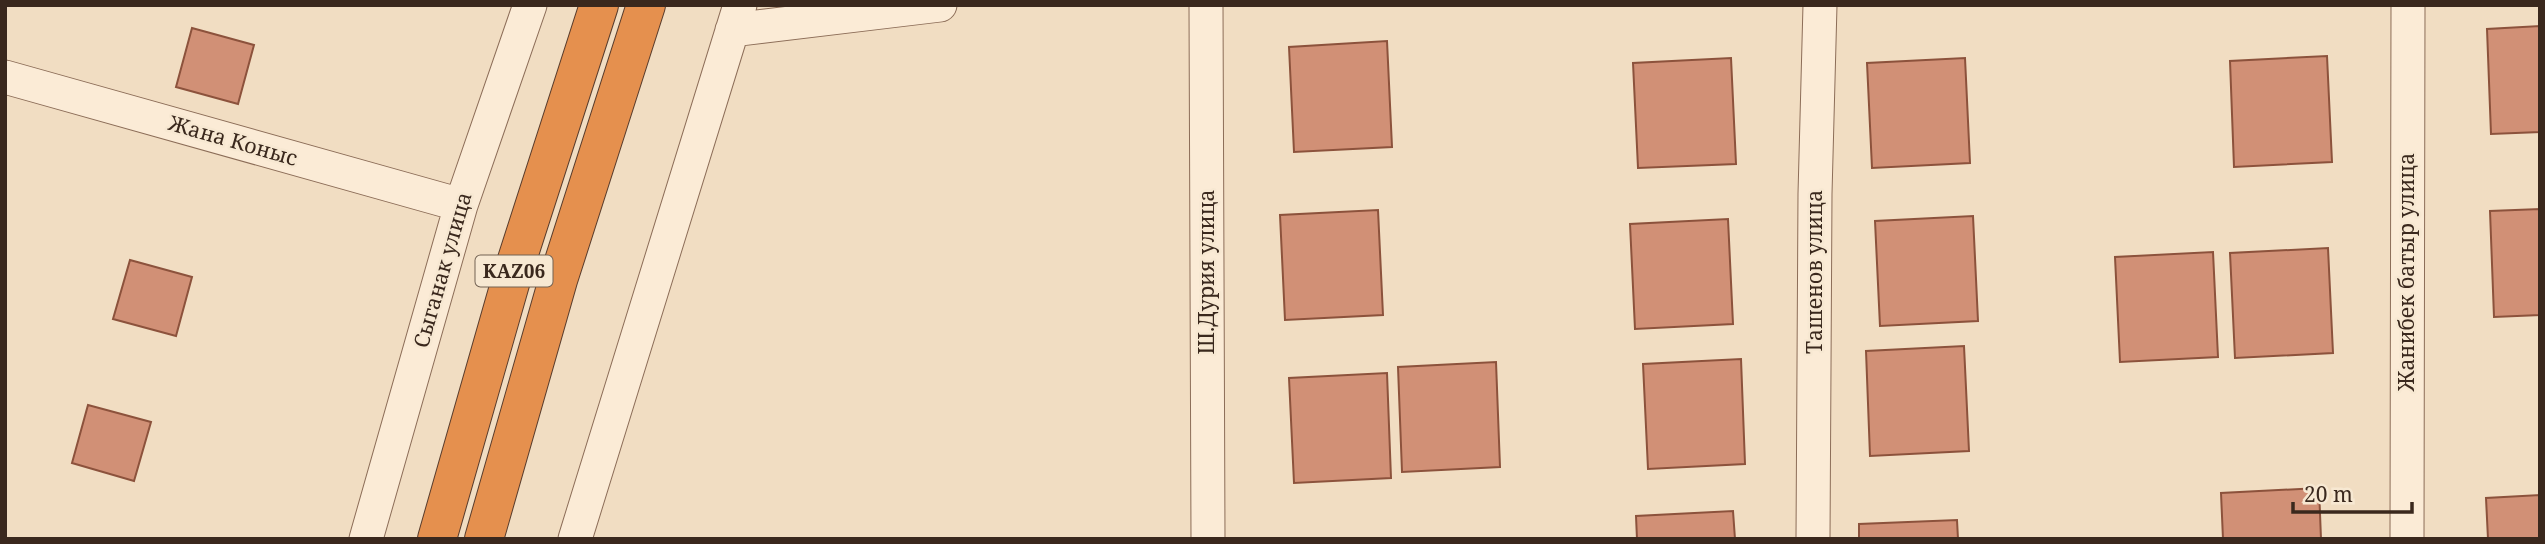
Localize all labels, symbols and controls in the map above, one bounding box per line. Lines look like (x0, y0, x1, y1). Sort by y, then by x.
street label: Жана Коныс (165, 108, 301, 172)
street label: Жанибек батыр улица (2392, 153, 2420, 392)
street label: Сыганак улица (406, 189, 478, 351)
street label: Ш.Дурия улица (1192, 189, 1220, 355)
street label: Ташенов улица (1800, 190, 1828, 354)
road number: KАZ06 (476, 256, 552, 286)
scale bar (2293, 470, 2412, 514)
text: 20 m (2304, 480, 2353, 508)

